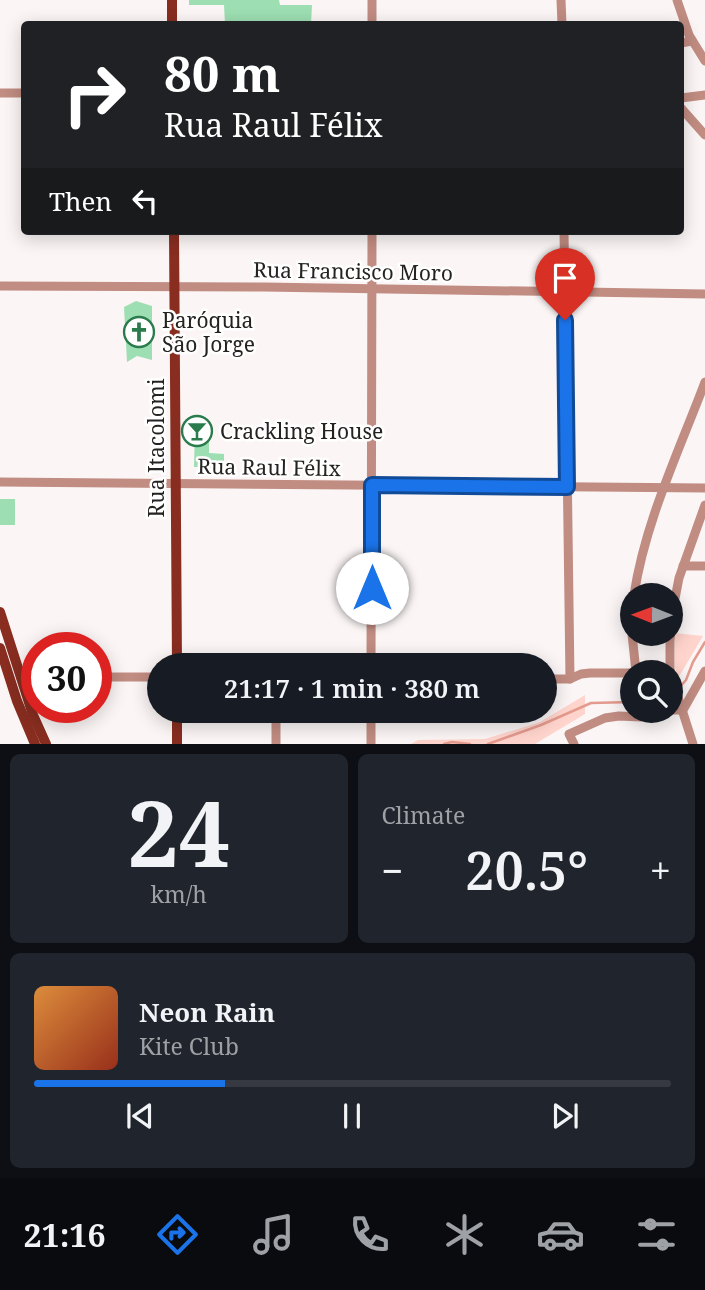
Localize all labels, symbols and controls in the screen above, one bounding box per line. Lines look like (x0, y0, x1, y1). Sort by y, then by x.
text: 80 m (164, 40, 280, 106)
icon: right (49, 49, 140, 140)
text: Rua Raul Félix (164, 103, 383, 146)
icon: left (126, 182, 164, 220)
text: Then (49, 183, 112, 219)
pin (535, 248, 595, 320)
street label: Rua Francisco Moro (253, 255, 453, 287)
icon: arrive (546, 259, 584, 297)
place label: Paróquia São Jorge (162, 306, 255, 358)
church icon: Paróquia São Jorge (122, 315, 156, 349)
street label: Rua Itacolomi (142, 378, 170, 517)
bar icon: Crackling House (180, 414, 214, 448)
place label: Crackling House (220, 417, 383, 445)
street label: Rua Raul Félix (197, 452, 342, 482)
position arrow (335, 551, 409, 625)
north arrow (620, 583, 682, 646)
map controls (620, 583, 683, 723)
speed limit sign: 30 (21, 632, 112, 723)
button: search (620, 660, 683, 723)
text: 21:17 · 1 min · 380 m (224, 670, 480, 706)
text: 24 (127, 770, 230, 894)
text: Climate (382, 799, 465, 831)
text: 20.5° (465, 834, 588, 905)
text: − (382, 844, 404, 896)
text: + (650, 844, 671, 896)
text: km/h (151, 878, 207, 910)
text: Neon Rain (139, 994, 275, 1030)
text: Kite Club (139, 1030, 239, 1062)
icon: previous (121, 1097, 159, 1135)
icon: pause (333, 1097, 371, 1135)
icon: next (546, 1097, 584, 1135)
icon: directions (153, 1210, 202, 1259)
icon: music (249, 1210, 298, 1259)
icon: phone (345, 1210, 394, 1259)
icon: climate (440, 1210, 489, 1259)
icon: car (536, 1210, 585, 1259)
icon: filters (632, 1210, 681, 1259)
text: 21:16 (23, 1213, 106, 1256)

